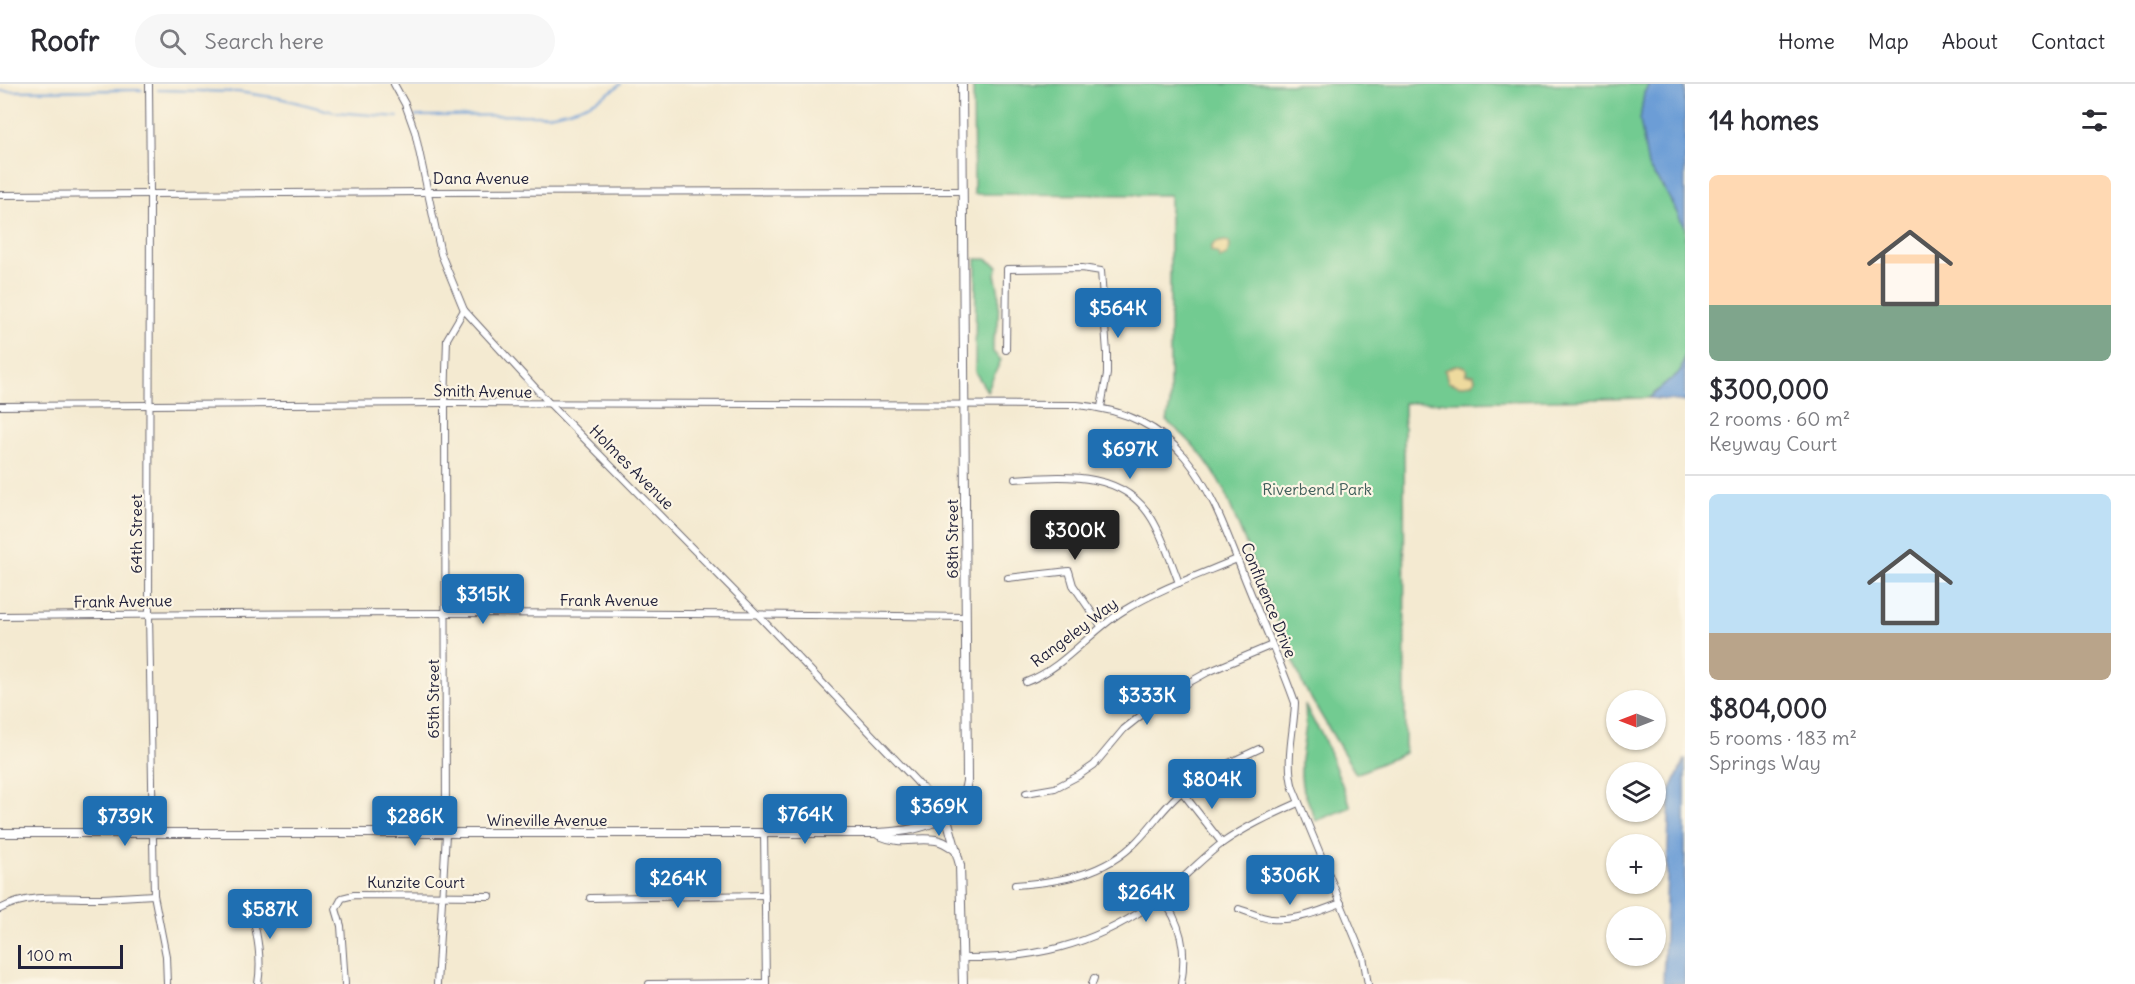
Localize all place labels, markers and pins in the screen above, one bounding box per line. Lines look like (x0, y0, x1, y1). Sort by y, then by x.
pin: $564K (1076, 288, 1160, 339)
pin: $697K (1088, 429, 1172, 480)
pin: $300K (1033, 510, 1117, 561)
pin: $315K (441, 574, 525, 625)
pin: $333K (1105, 675, 1189, 726)
pin: $804K (1170, 759, 1254, 810)
pin: $369K (897, 786, 981, 837)
pin: $764K (763, 794, 847, 845)
pin: $739K (83, 796, 167, 847)
pin: $286K (373, 796, 457, 847)
pin: $306K (1248, 855, 1332, 906)
pin: $264K (636, 858, 720, 909)
pin: $264K (1104, 872, 1188, 923)
pin: $587K (228, 889, 312, 940)

